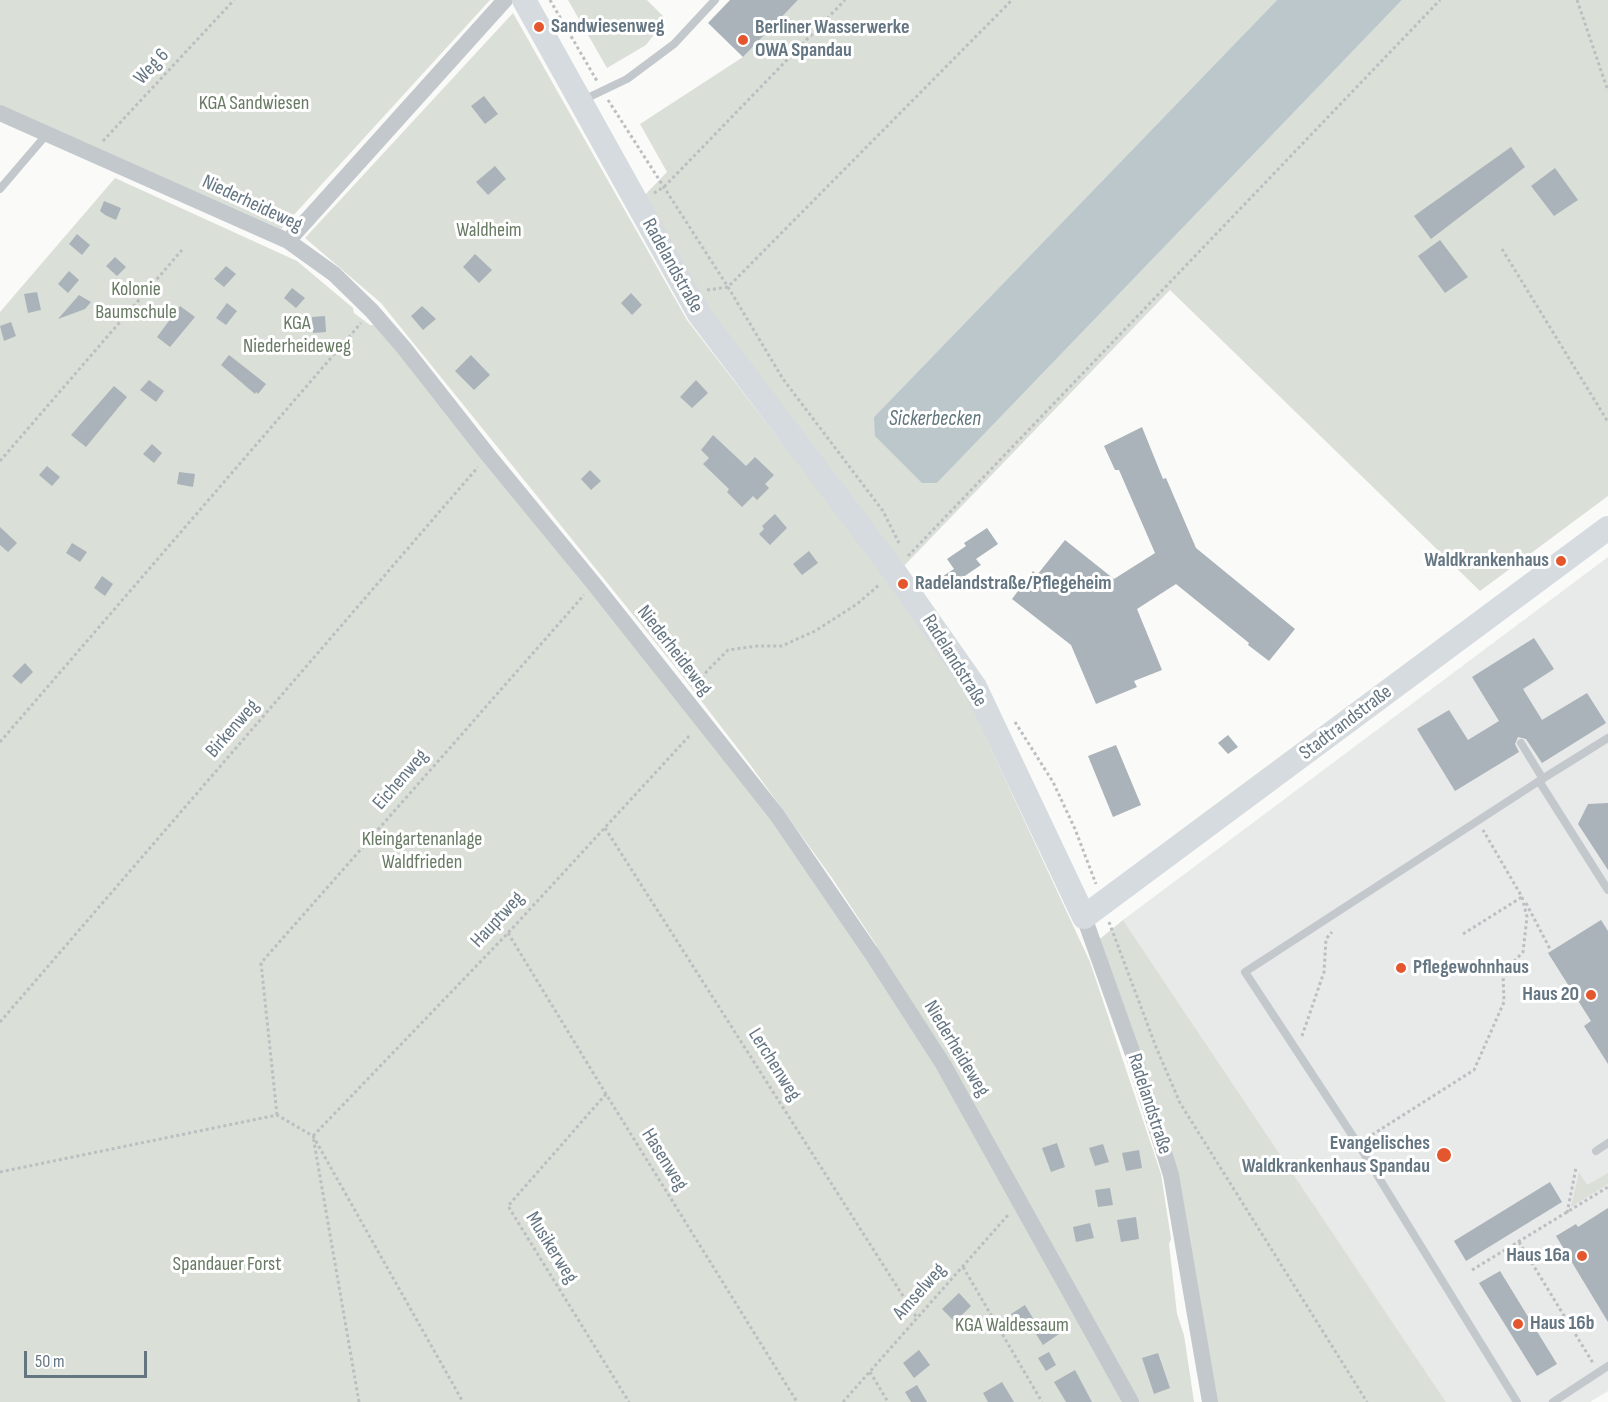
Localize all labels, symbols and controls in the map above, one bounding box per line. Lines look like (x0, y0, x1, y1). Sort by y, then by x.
place label: Sandwiesenweg (551, 15, 665, 39)
place label: Berliner Wasserwerke OWA Spandau (755, 16, 909, 63)
marker: Sandwiesenweg (532, 20, 546, 34)
marker: Berliner Wasserwerke OWA Spandau (736, 33, 750, 47)
street label: Weg 6 (129, 44, 175, 90)
park label: KGA Sandwiesen (199, 92, 309, 116)
street label: Niederheideweg (198, 170, 306, 238)
street label: Radelandstraße (636, 215, 708, 317)
park label: Waldheim (456, 219, 522, 243)
park label: Kolonie Baumschule (95, 278, 177, 325)
park label: KGA Niederheideweg (243, 312, 351, 359)
water label: Sickerbecken (889, 407, 981, 433)
place label: Waldkrankenhaus (1424, 549, 1549, 573)
marker: Waldkrankenhaus (1554, 554, 1568, 568)
place label: Radelandstraße/Pflegeheim (915, 572, 1111, 596)
marker: Radelandstraße/Pflegeheim (896, 577, 910, 591)
street label: Niederheideweg (631, 601, 717, 701)
street label: Radelandstraße (916, 610, 992, 712)
street label: Stadtrandstraße (1295, 680, 1397, 766)
street label: Birkenweg (201, 695, 265, 763)
street label: Eichenweg (368, 745, 434, 815)
park label: Kleingartenanlage Waldfrieden (362, 828, 482, 875)
street label: Hauptweg (466, 887, 530, 953)
place label: Pflegewohnhaus (1413, 956, 1529, 980)
marker: Pflegewohnhaus (1394, 961, 1408, 975)
place label: Haus 20 (1522, 983, 1579, 1007)
marker: Haus 20 (1584, 988, 1598, 1002)
street label: Niederheideweg (918, 997, 994, 1101)
street label: Lerchenweg (742, 1024, 806, 1106)
street label: Radelandstraße (1121, 1051, 1177, 1157)
street label: Hasenweg (636, 1124, 692, 1196)
place label: Evangelisches Waldkrankenhaus Spandau (1242, 1132, 1430, 1179)
marker: Evangelisches Waldkrankenhaus Spandau (1435, 1146, 1453, 1164)
street label: Musikerweg (520, 1208, 582, 1288)
place label: Haus 16a (1506, 1244, 1570, 1268)
marker: Haus 16a (1575, 1249, 1589, 1263)
park label: Spandauer Forst (173, 1253, 281, 1277)
street label: Amselweg (888, 1259, 952, 1325)
place label: Haus 16b (1530, 1312, 1594, 1336)
park label: KGA Waldessaum (955, 1314, 1069, 1338)
marker: Haus 16b (1511, 1317, 1525, 1331)
scale bar (27, 1339, 150, 1377)
text: 50 m (35, 1351, 65, 1372)

